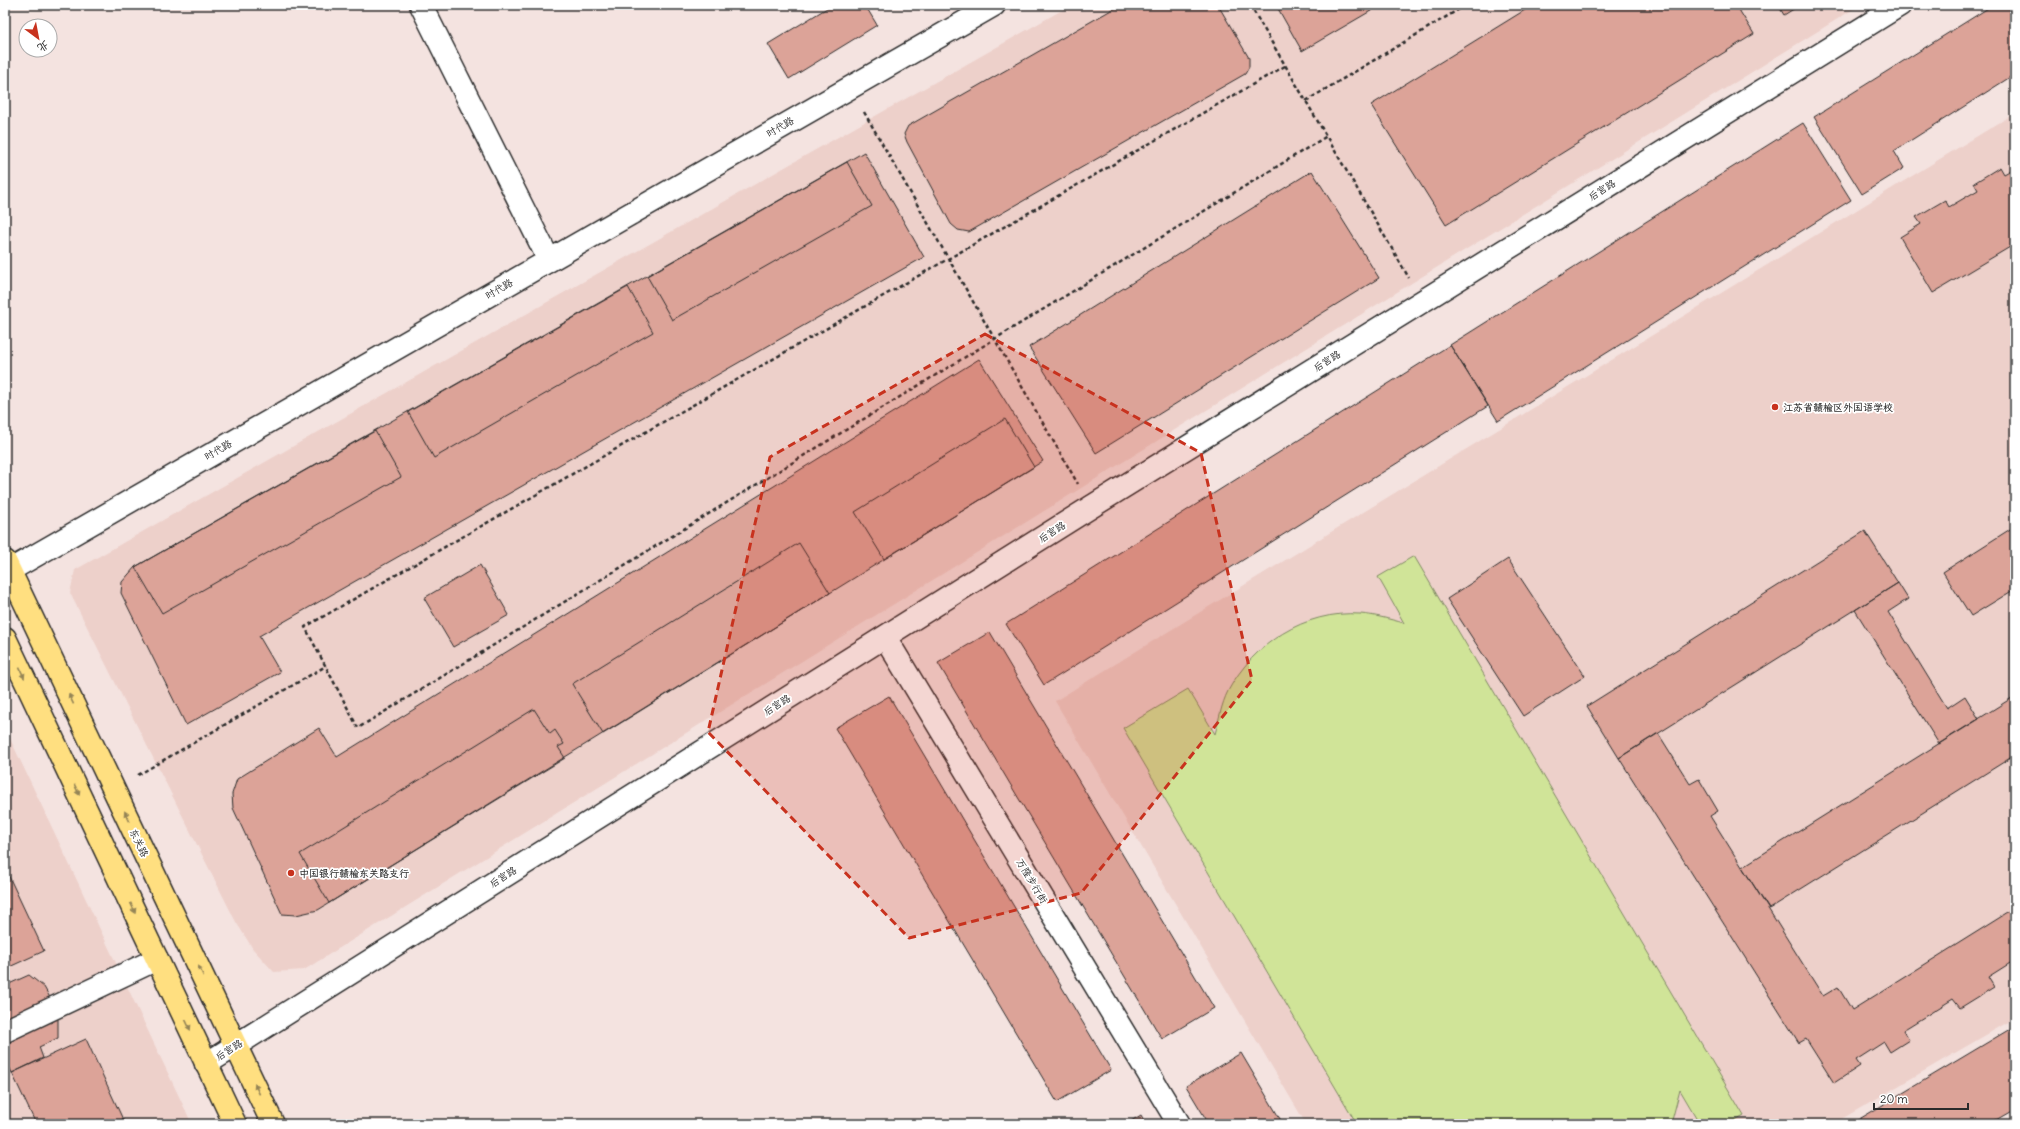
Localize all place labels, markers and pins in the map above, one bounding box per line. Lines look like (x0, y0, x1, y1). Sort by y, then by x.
place label: 江苏省赣榆区外国语学校 (1783, 401, 1893, 414)
marker: 江苏省赣榆区外国语学校 (1770, 402, 1780, 412)
place label: 中国银行赣榆东关路支行 (299, 867, 409, 880)
marker: 中国银行赣榆东关路支行 (286, 868, 296, 878)

